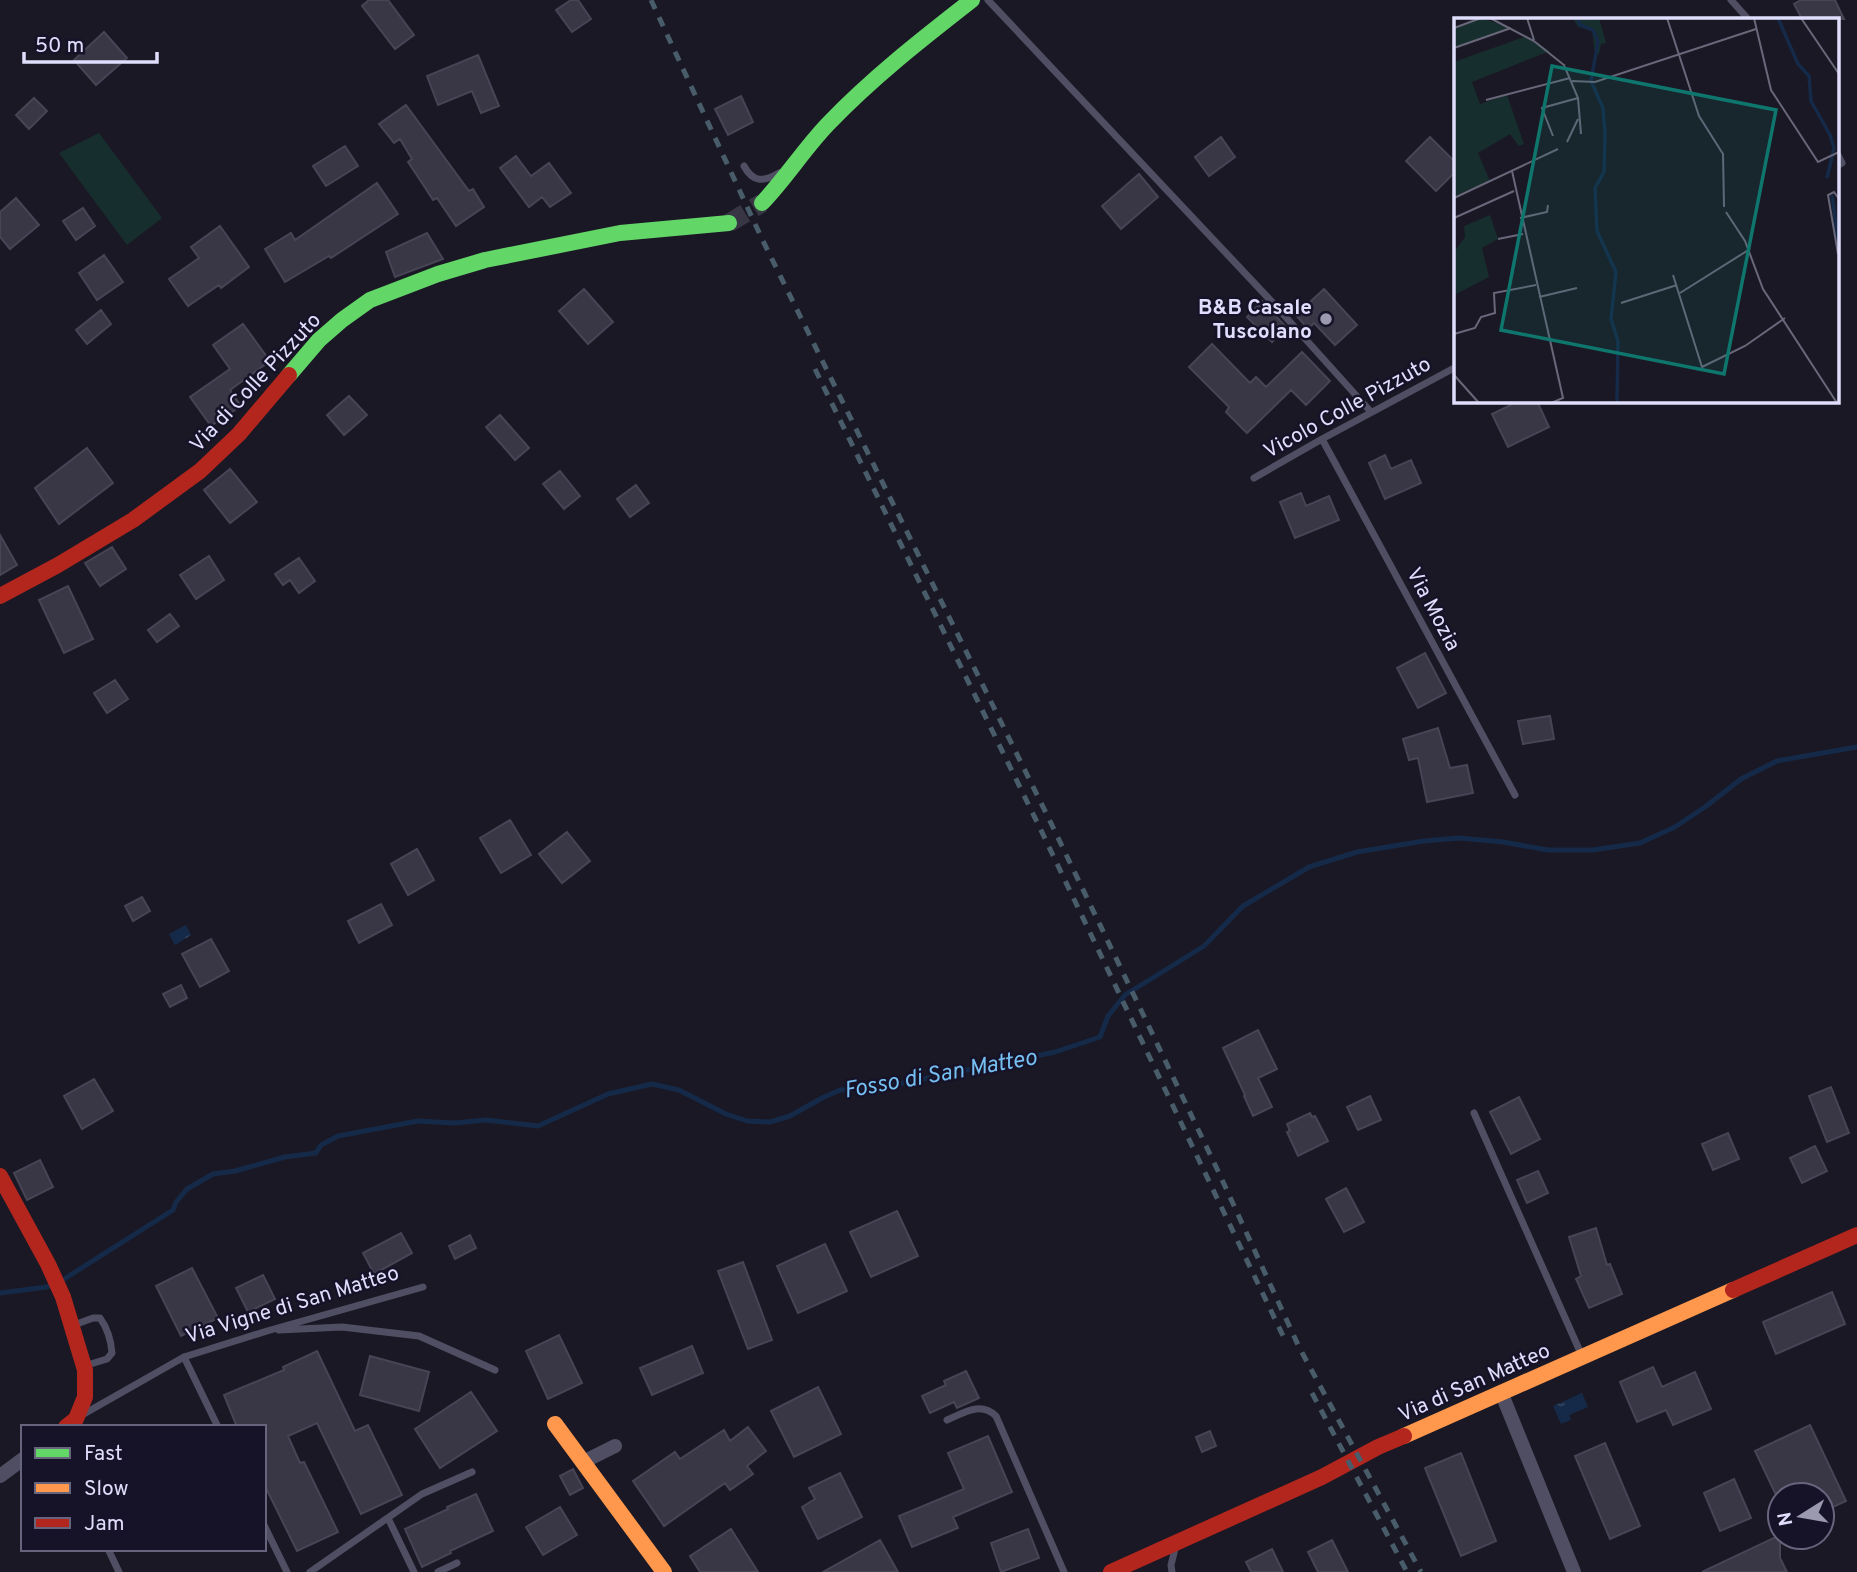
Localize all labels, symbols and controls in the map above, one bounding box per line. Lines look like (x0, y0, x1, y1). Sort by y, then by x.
inset map (1454, 18, 1840, 402)
scale bar (24, 21, 158, 65)
text: 50 m (35, 33, 84, 60)
place label: B&B Casale Tuscolano (1198, 295, 1312, 346)
street label: Via di Colle Pizzuto (185, 308, 328, 458)
marker: B&B Casale Tuscolano (1318, 311, 1334, 327)
street label: Vicolo Colle Pizzuto (1259, 351, 1436, 466)
street label: Via Mozia (1400, 563, 1466, 656)
water label: Fosso di San Matteo (842, 1044, 1040, 1107)
street label: Via Vigne di San Matteo (182, 1260, 403, 1351)
street label: Via di San Matteo (1394, 1338, 1555, 1429)
legend (21, 1425, 266, 1551)
text: Fast (84, 1441, 123, 1468)
text: Slow (84, 1476, 129, 1503)
north arrow (1766, 1481, 1836, 1551)
text: N (1773, 1510, 1799, 1528)
text: Jam (84, 1511, 125, 1538)

